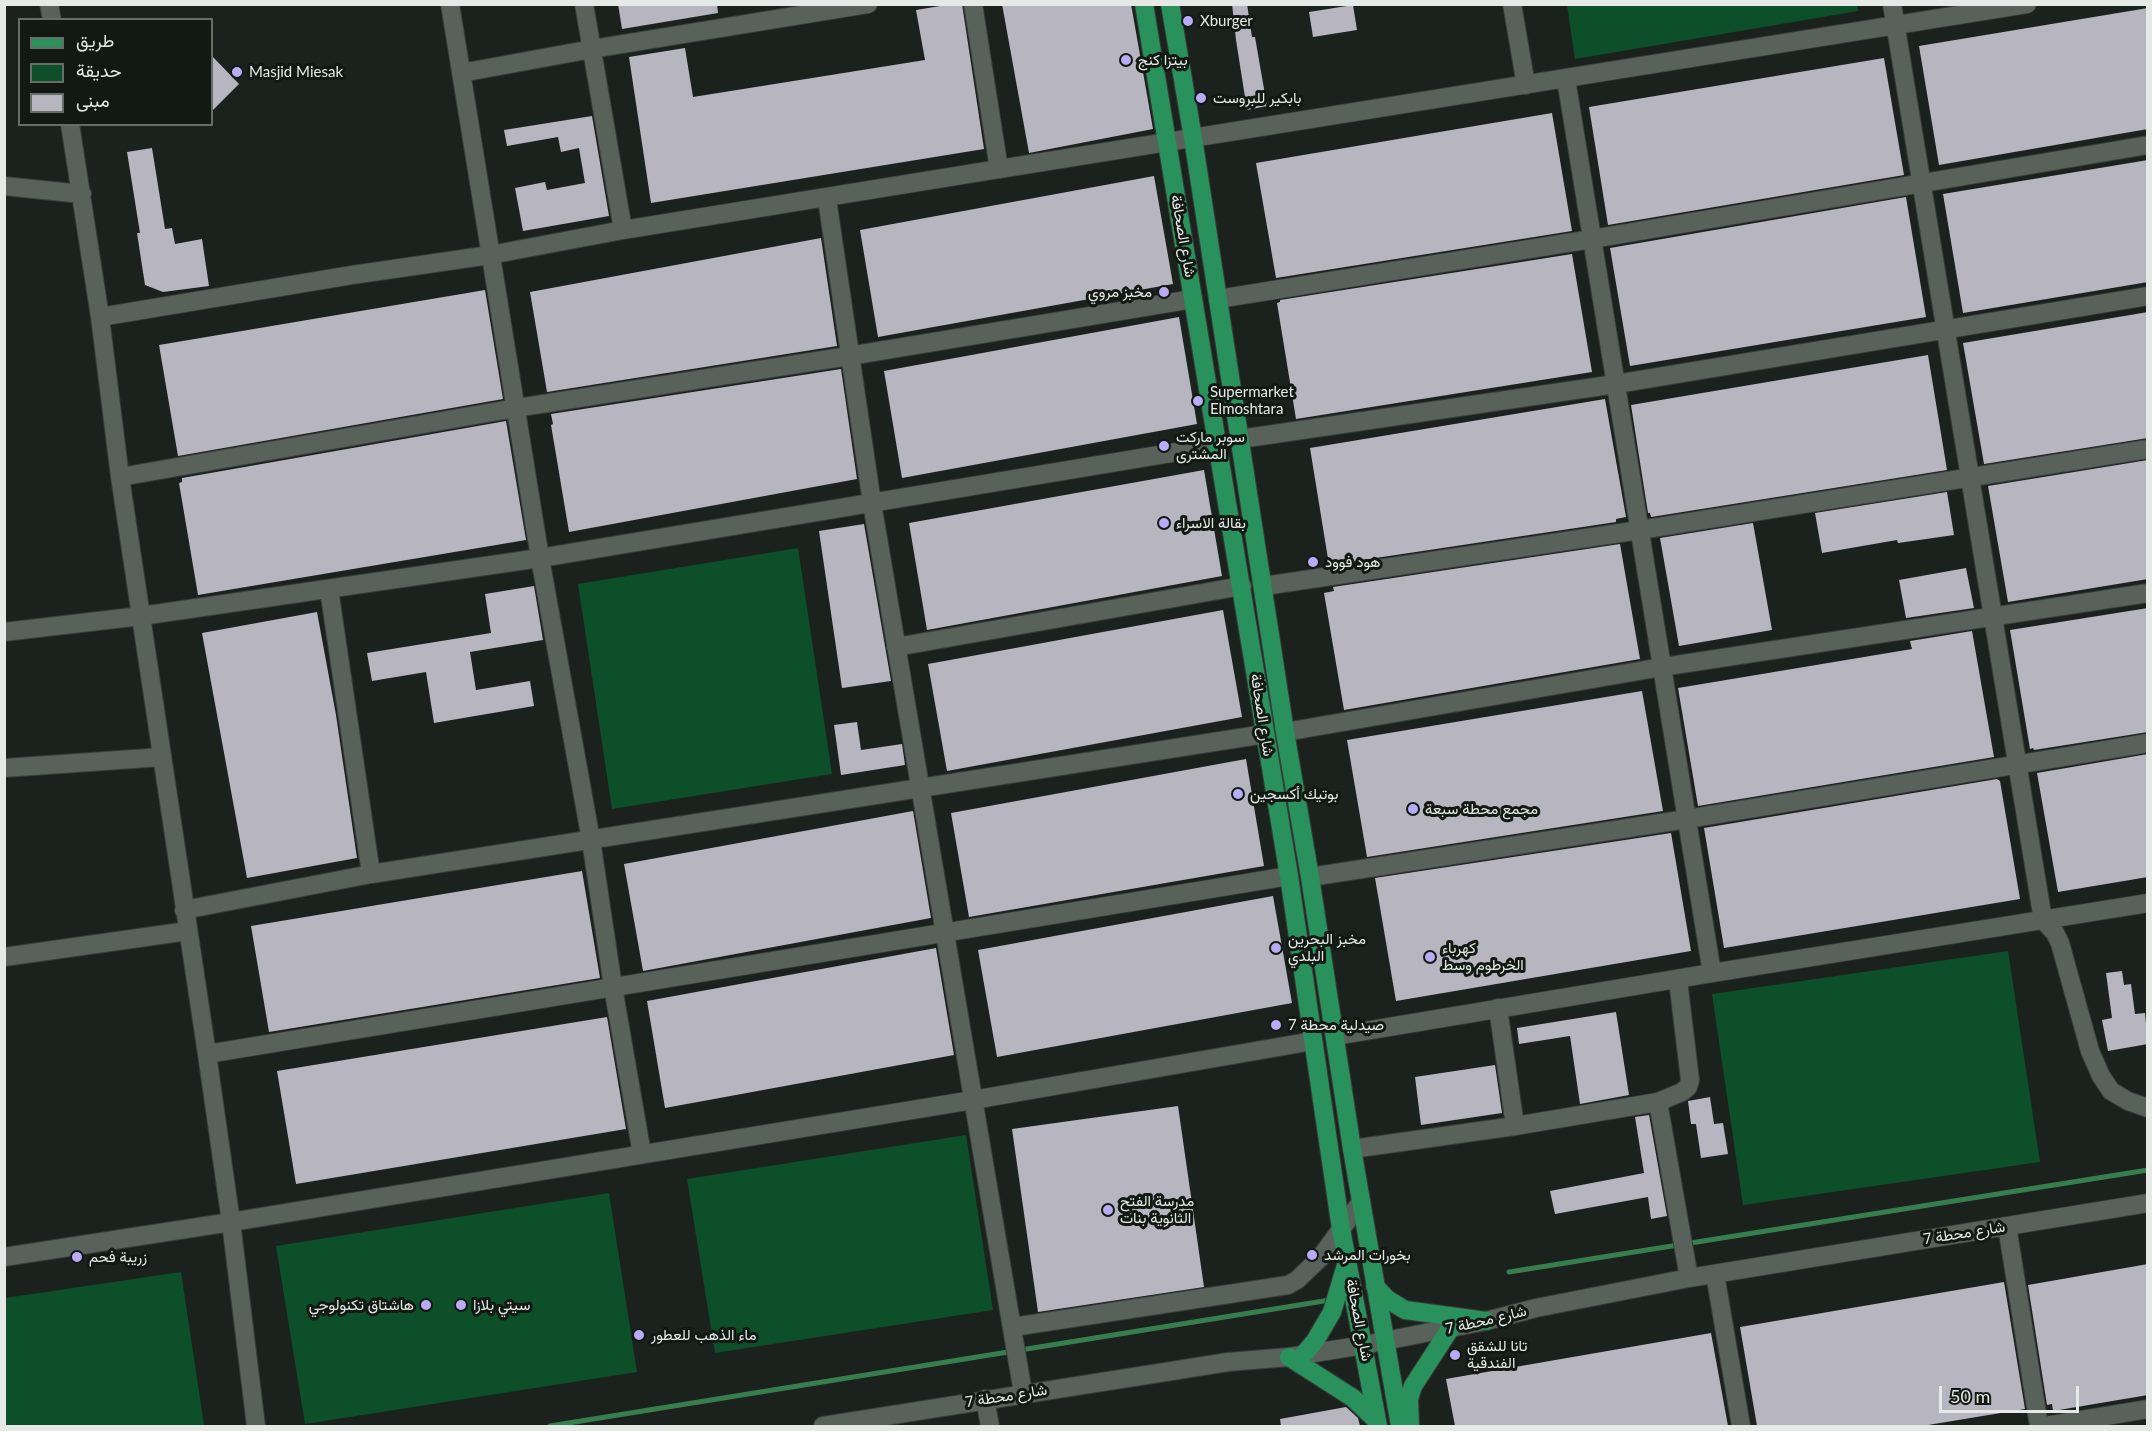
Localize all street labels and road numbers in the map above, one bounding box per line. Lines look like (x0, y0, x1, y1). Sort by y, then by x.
street label: شارع الصحافة (1167, 193, 1199, 279)
street label: شارع الصحافة (1247, 672, 1277, 758)
street label: شارع محطة 7 (1922, 1218, 2006, 1248)
street label: شارع الصحافة (1342, 1277, 1376, 1363)
street label: شارع محطة 7 (1444, 1302, 1528, 1338)
street label: شارع محطة 7 (964, 1381, 1048, 1411)

